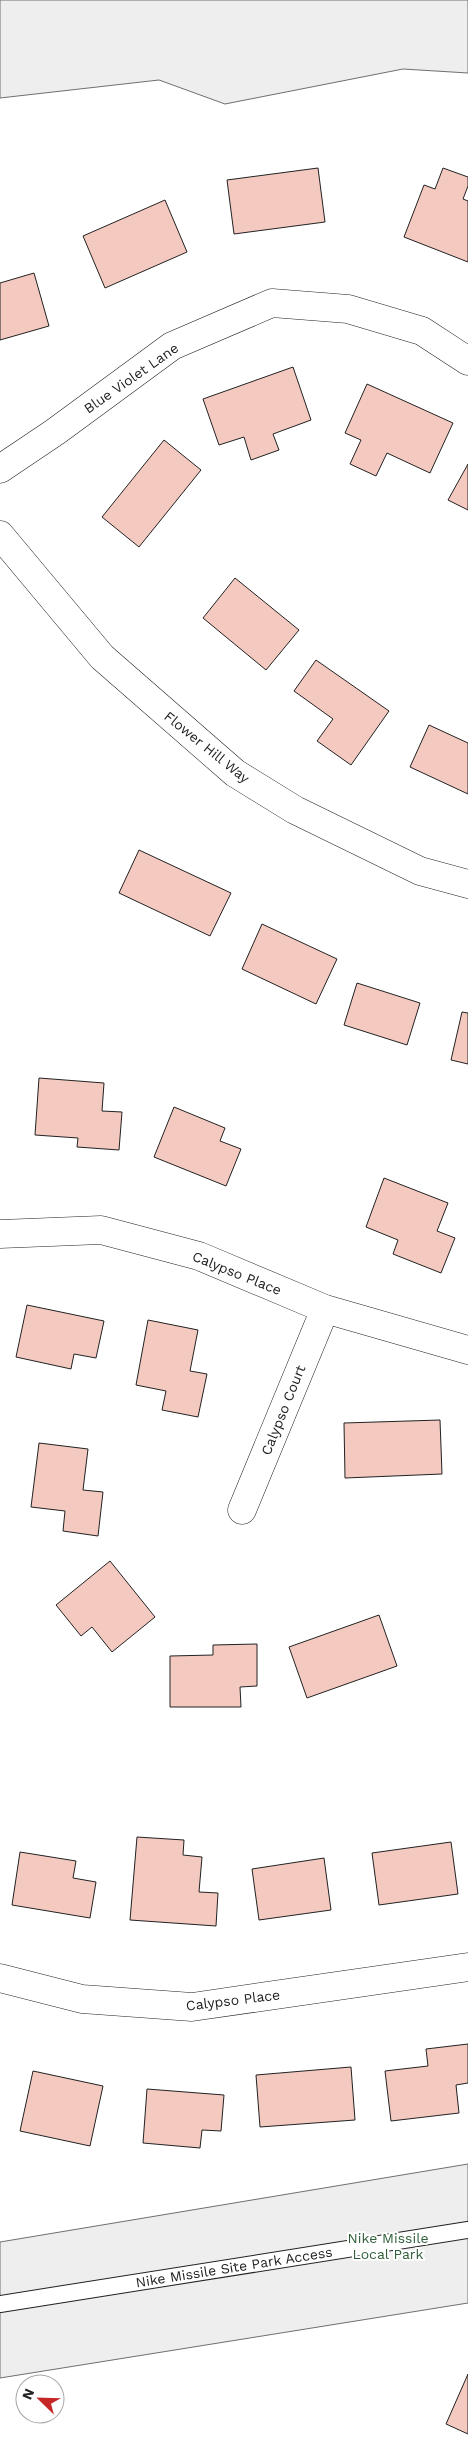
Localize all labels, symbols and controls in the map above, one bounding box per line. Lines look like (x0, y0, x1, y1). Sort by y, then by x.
street label: Blue Violet Lane (81, 339, 181, 417)
street label: Flower Hill Way (161, 708, 253, 787)
street label: Calypso Place (190, 1248, 284, 1298)
street label: Calypso Court (258, 1362, 308, 1457)
street label: Calypso Place (185, 1986, 281, 2014)
park label: Nike Missile Local Park (347, 2230, 429, 2262)
street label: Nike Missile Site Park Access (135, 2244, 333, 2290)
north arrow (15, 2374, 65, 2424)
text: N (19, 2386, 37, 2402)

